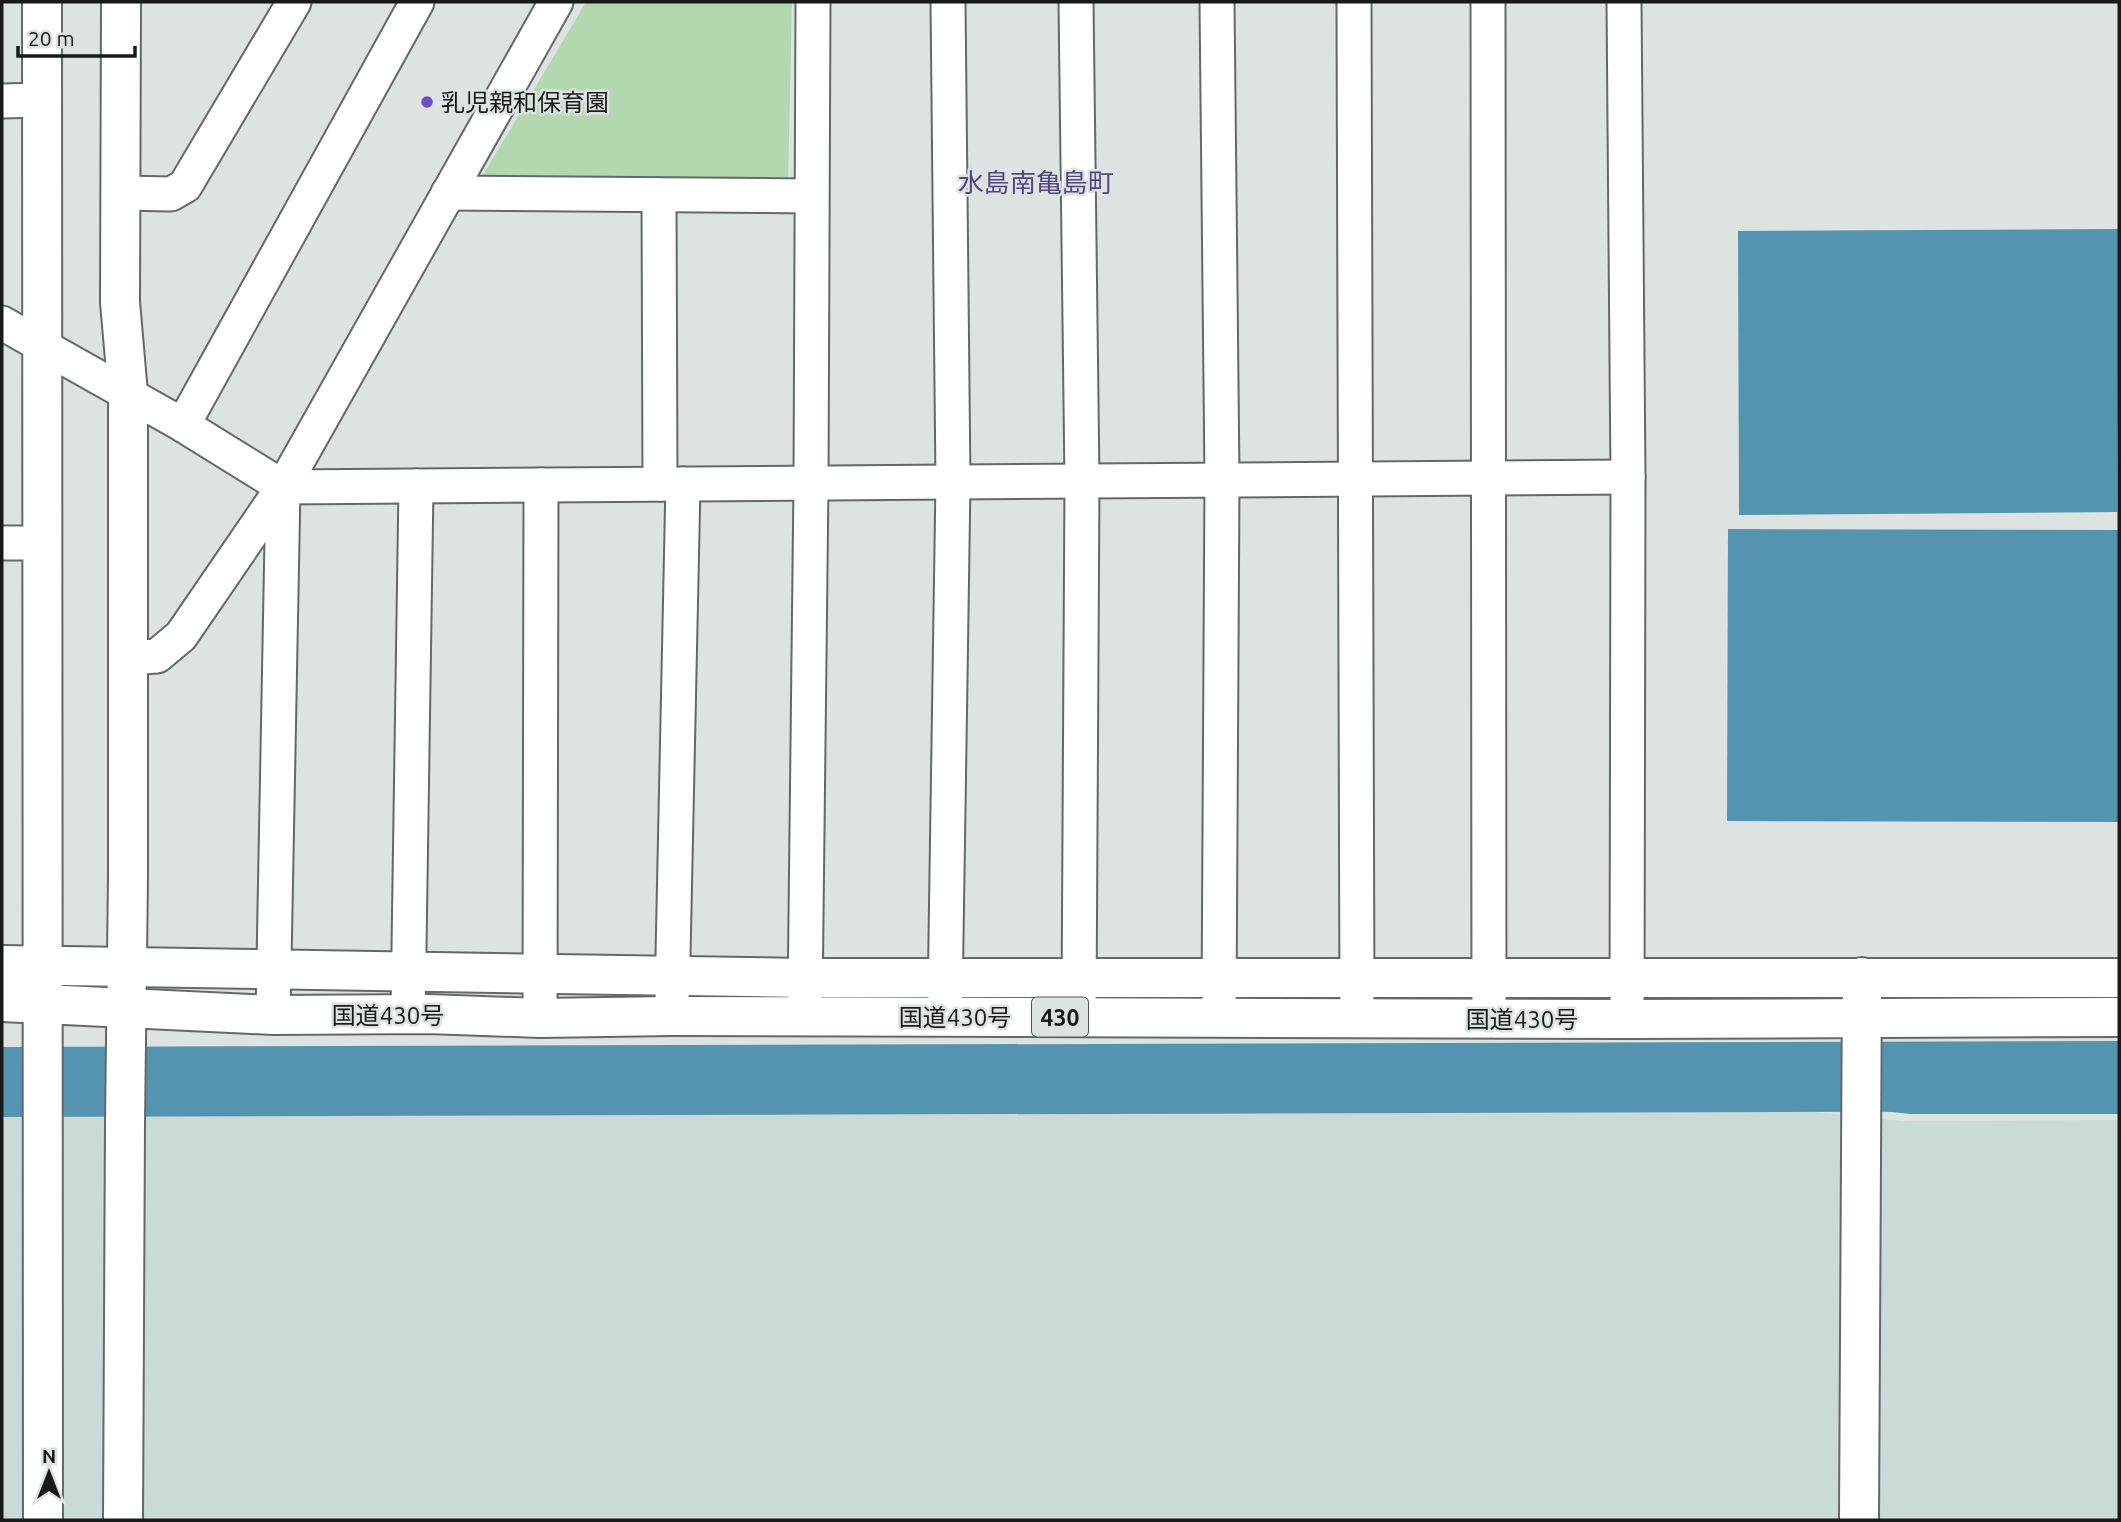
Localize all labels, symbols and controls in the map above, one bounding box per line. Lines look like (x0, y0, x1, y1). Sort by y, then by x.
scale bar (18, 14, 135, 58)
text: 20 m (28, 26, 75, 50)
place label: 乳児親和保育園 (441, 89, 609, 116)
marker: 乳児親和保育園 (419, 94, 435, 110)
district label: 水島南亀島町 (958, 168, 1114, 197)
road number: 430 (1032, 998, 1088, 1036)
street label: 国道430号 (332, 1002, 444, 1029)
street label: 国道430号 (899, 1004, 1011, 1031)
street label: 国道430号 (1466, 1006, 1578, 1033)
north arrow (14, 1438, 84, 1508)
text: N (42, 1445, 56, 1467)

